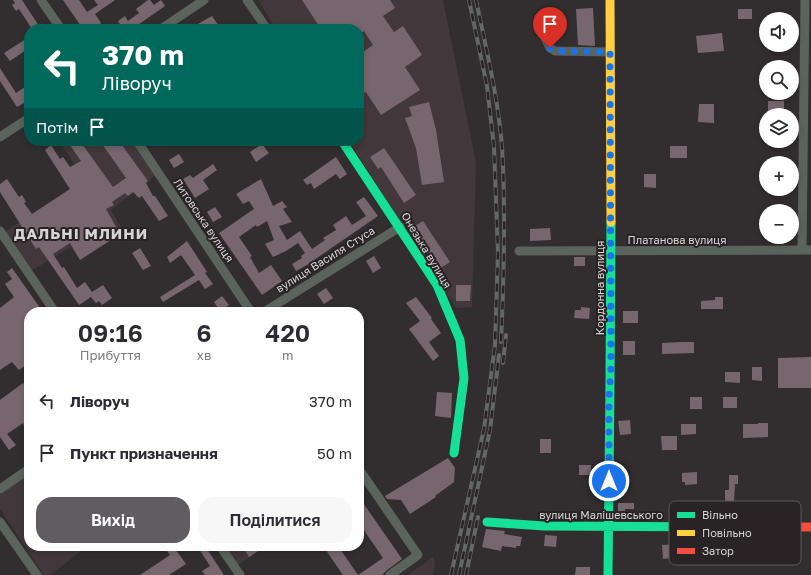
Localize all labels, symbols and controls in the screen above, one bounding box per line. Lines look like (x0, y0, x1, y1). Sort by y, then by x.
pin (533, 7.0, 567, 48)
map controls (759, 12, 799, 244)
button: sound (759, 12, 799, 52)
icon: arrive (539, 13, 561, 35)
text: 370 m (102, 38, 184, 71)
icon: left (36, 40, 88, 92)
button: search (759, 60, 799, 100)
text: Ліворуч (102, 72, 172, 94)
button: layers (759, 108, 799, 148)
icon: arrive (86, 116, 108, 138)
text: Потім (36, 118, 78, 136)
button: + (759, 156, 799, 196)
street label: Литовська вулиця (171, 176, 237, 264)
button: − (759, 204, 799, 244)
street label: Онезька вулиця (399, 210, 455, 290)
street label: вулиця Василя Стуса (273, 223, 377, 295)
district label: ДАЛЬНІ МЛИНИ (14, 224, 148, 242)
street label: Платанова вулиця (628, 233, 726, 246)
street label: Кордонна вулиця (593, 241, 606, 335)
text: 09:16 (78, 318, 143, 347)
text: 6 (197, 318, 212, 347)
text: 420 (265, 318, 310, 347)
text: Прибуття (80, 347, 141, 363)
text: хв (197, 347, 211, 363)
text: m (282, 347, 294, 363)
icon: left (36, 390, 58, 412)
text: Ліворуч (70, 392, 129, 410)
text: 370 m (309, 392, 352, 410)
icon: arrive (36, 442, 58, 464)
text: Пункт призначення (70, 444, 218, 462)
text: 50 m (317, 444, 352, 462)
position arrow (588, 460, 630, 502)
button: Вихід (36, 497, 190, 543)
button: Поділитися (198, 497, 352, 543)
legend (669, 501, 801, 565)
street label: вулиця Малішевського (539, 508, 663, 521)
text: Вільно (702, 508, 738, 521)
text: Повільно (702, 526, 752, 539)
text: Затор (702, 544, 734, 557)

